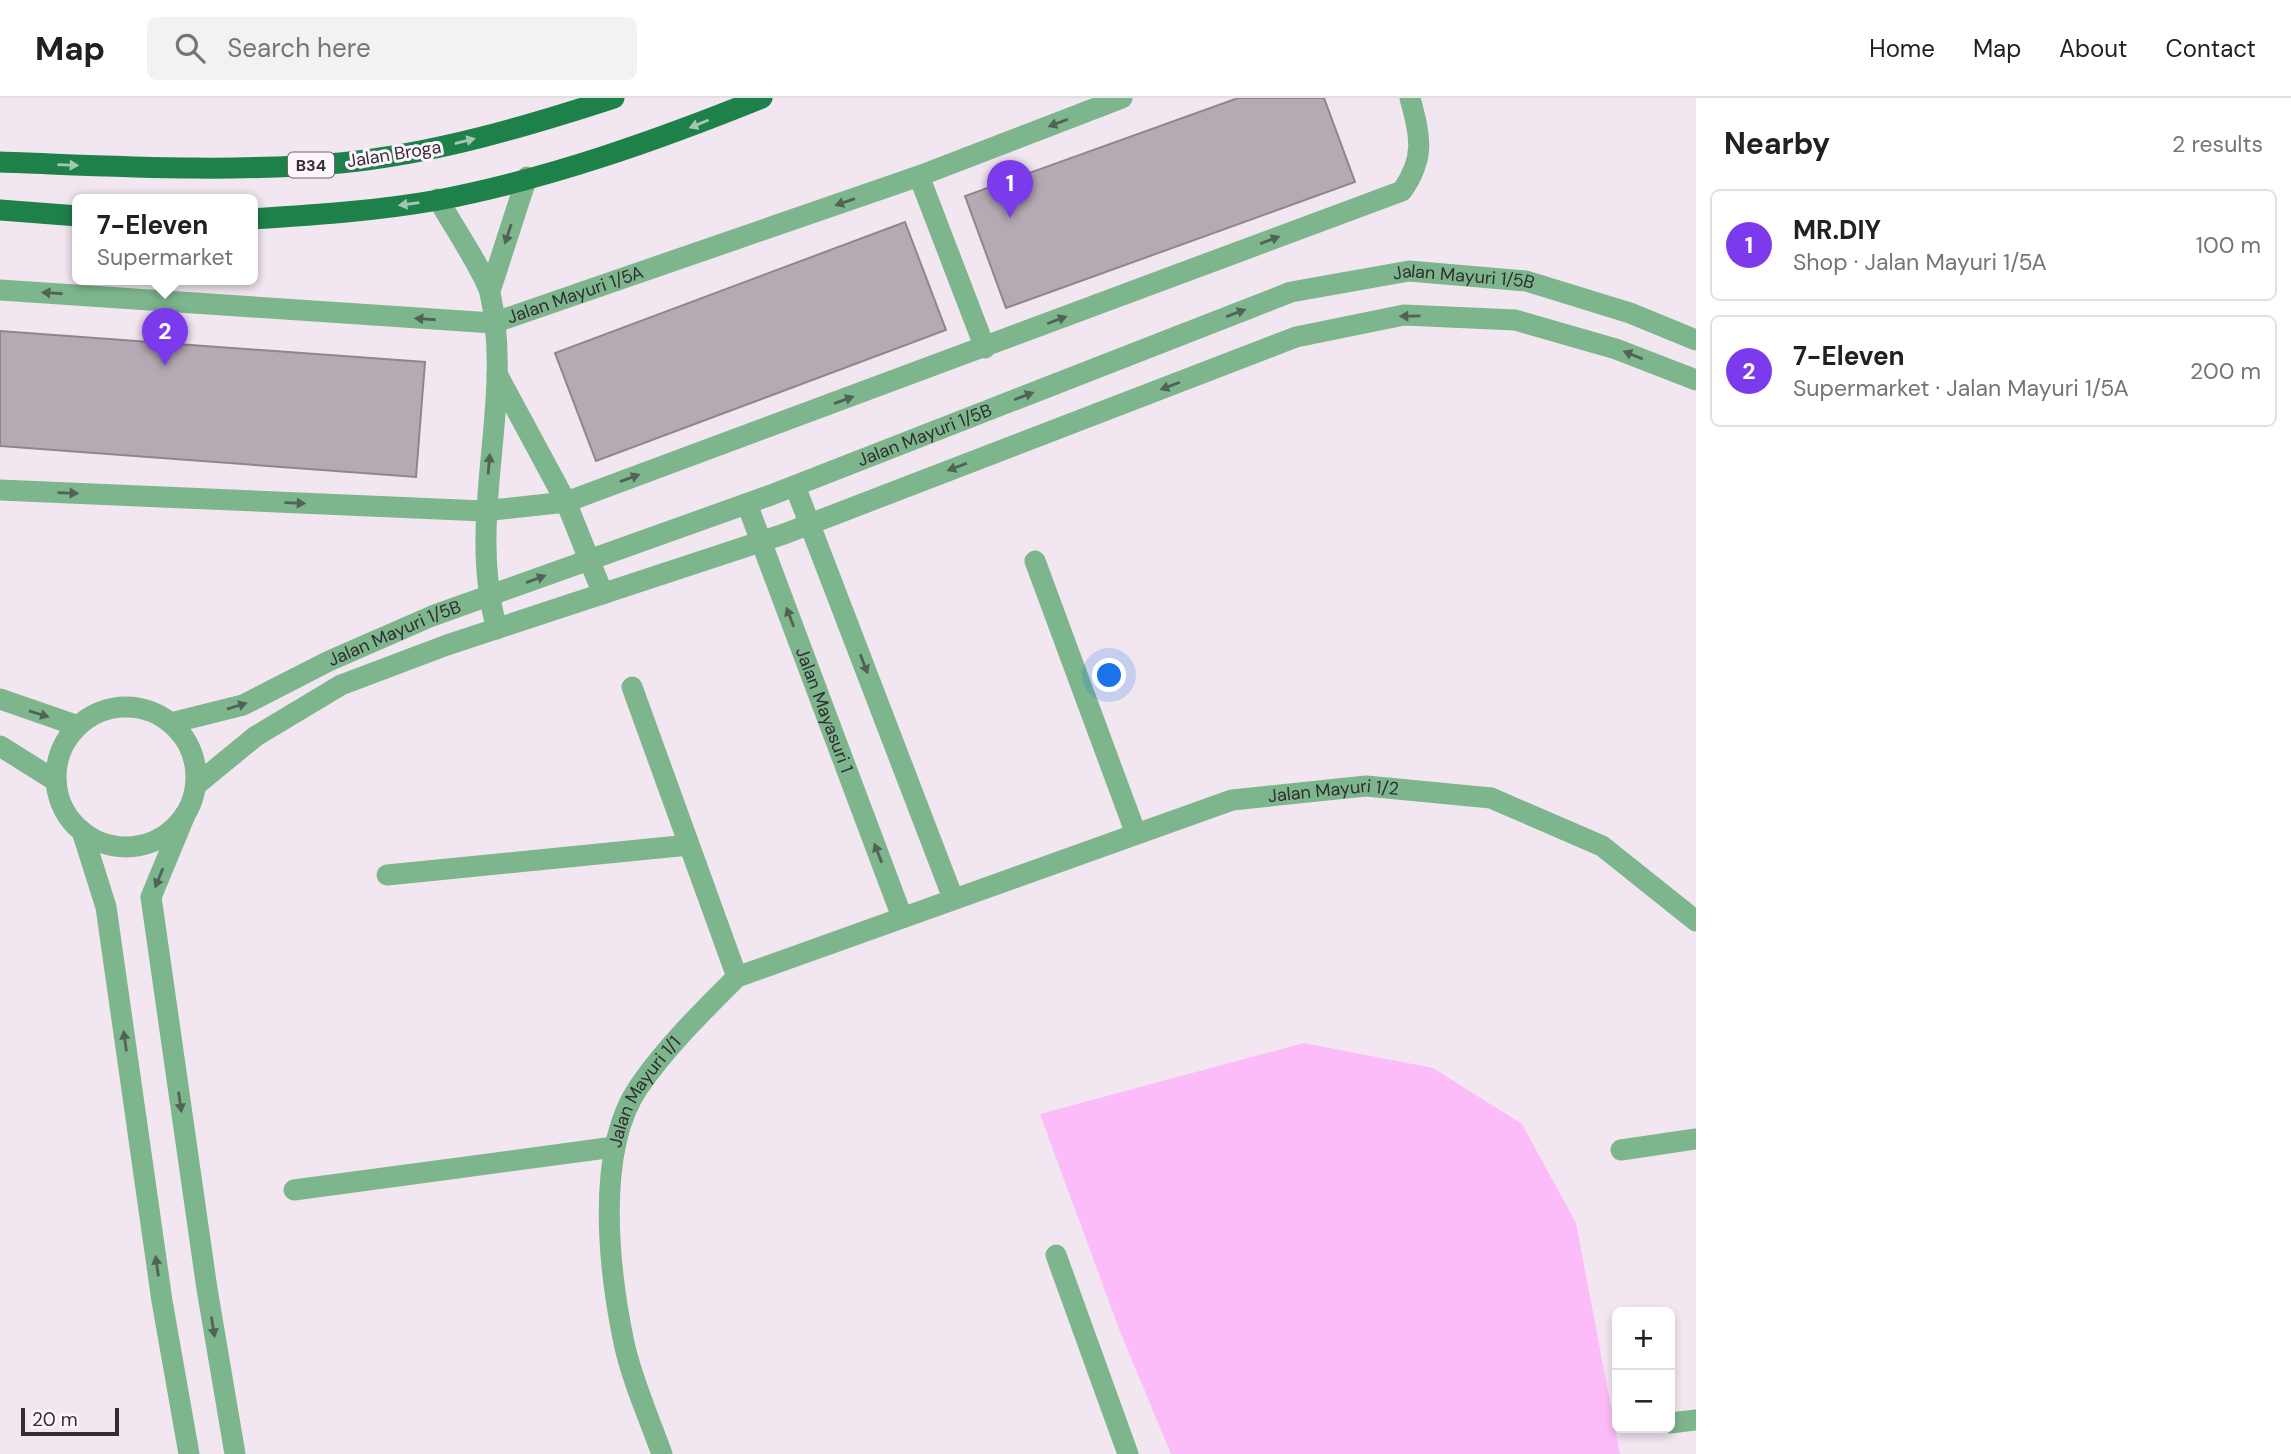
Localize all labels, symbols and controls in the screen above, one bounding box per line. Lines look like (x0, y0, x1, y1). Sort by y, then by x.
search box (147, 17, 637, 80)
text: Map (35, 27, 105, 70)
icon: search (171, 29, 209, 67)
text: Search here (227, 31, 371, 65)
text: Home (1869, 33, 1935, 64)
text: Map (1973, 33, 2021, 64)
text: About (2059, 33, 2128, 64)
text: Contact (2166, 33, 2256, 64)
one-way arrow (1048, 117, 1069, 128)
one-way arrow (688, 118, 709, 129)
text: Nearby (1724, 124, 1830, 163)
text: 2 results (2172, 129, 2263, 159)
street label: Jalan Broga (345, 135, 443, 173)
one-way arrow (454, 135, 476, 146)
road number: B34 (288, 152, 334, 178)
one-way arrow (57, 159, 79, 170)
pin: 1 (987, 160, 1033, 218)
popup (72, 194, 258, 285)
one-way arrow (834, 197, 855, 208)
one-way arrow (398, 198, 420, 209)
text: 7-Eleven (97, 208, 208, 242)
text: MR.DIY (1793, 213, 1881, 247)
one-way arrow (502, 224, 513, 245)
text: 1 (1745, 230, 1753, 260)
text: 100 m (2196, 230, 2261, 260)
one-way arrow (1260, 235, 1281, 246)
text: Supermarket (97, 242, 233, 272)
text: Shop · Jalan Mayuri 1/5A (1793, 247, 2047, 277)
street label: Jalan Mayuri 1/5B (1391, 259, 1538, 295)
street label: Jalan Mayuri 1/5A (504, 260, 647, 329)
one-way arrow (40, 287, 62, 298)
pin: 2 (142, 308, 188, 366)
one-way arrow (1226, 308, 1247, 319)
one-way arrow (1399, 310, 1421, 322)
one-way arrow (414, 313, 436, 324)
one-way arrow (1047, 315, 1068, 326)
text: 7-Eleven (1793, 339, 1905, 373)
one-way arrow (1622, 350, 1643, 361)
text: 2 (1742, 356, 1756, 386)
text: 200 m (2190, 356, 2261, 386)
text: Supermarket · Jalan Mayuri 1/5A (1793, 373, 2129, 403)
one-way arrow (1159, 380, 1180, 391)
one-way arrow (1014, 391, 1035, 402)
one-way arrow (833, 394, 854, 405)
street label: Jalan Mayuri 1/5B (854, 398, 995, 472)
one-way arrow (483, 453, 494, 475)
one-way arrow (947, 462, 968, 473)
one-way arrow (620, 473, 641, 484)
one-way arrow (57, 488, 79, 499)
one-way arrow (285, 498, 307, 509)
one-way arrow (525, 573, 546, 584)
street label: Jalan Mayuri 1/5B (324, 595, 464, 672)
one-way arrow (784, 607, 795, 628)
street label: Jalan Mayasuri 1 (790, 644, 859, 776)
one-way arrow (858, 654, 869, 675)
your location (1092, 658, 1126, 692)
one-way arrow (227, 701, 248, 711)
one-way arrow (29, 709, 50, 719)
street label: Jalan Mayuri 1/2 (1267, 774, 1400, 808)
one-way arrow (872, 843, 883, 864)
one-way arrow (153, 868, 164, 889)
one-way arrow (119, 1030, 130, 1052)
street label: Jalan Mayuri 1/1 (603, 1031, 686, 1150)
one-way arrow (175, 1091, 186, 1113)
one-way arrow (151, 1255, 162, 1277)
map controls (1612, 1307, 1675, 1433)
button: + (1612, 1307, 1675, 1370)
one-way arrow (208, 1316, 219, 1338)
button: − (1612, 1370, 1675, 1433)
scale bar (21, 1405, 119, 1437)
text: 20 m (32, 1407, 78, 1432)

